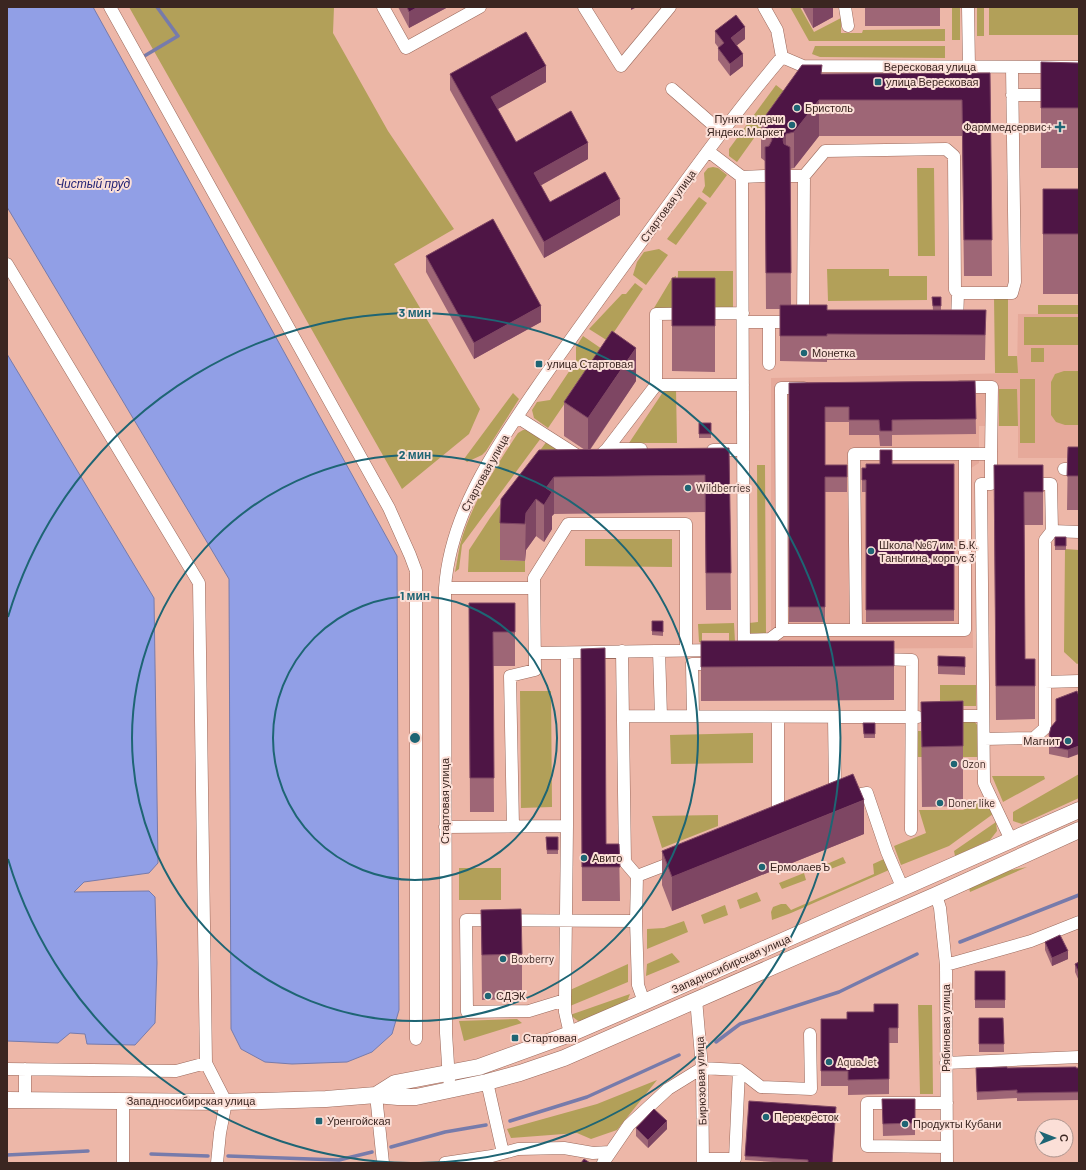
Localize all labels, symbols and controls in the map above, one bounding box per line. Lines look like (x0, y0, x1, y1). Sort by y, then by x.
street label: Вересковая улица (884, 60, 977, 73)
place label: улица Вересковая (886, 75, 979, 88)
marker: улица Вересковая (873, 77, 883, 87)
place label: Бристоль (805, 101, 853, 114)
marker: Бристоль (792, 103, 802, 113)
place label: Пункт выдачи Яндекс.Маркет (707, 112, 784, 138)
marker: Пункт выдачи Яндекс.Маркет (787, 120, 797, 130)
place label: Фарммедсервис+ (963, 120, 1052, 133)
marker: Фарммедсервис+ (1055, 122, 1065, 132)
street label: Стартовая улица (637, 166, 699, 244)
water label: Чистый пруд (56, 176, 130, 191)
text: 3 мин (399, 305, 431, 319)
place label: Монетка (812, 346, 856, 359)
marker: Монетка (799, 348, 809, 358)
place label: улица Стартовая (547, 357, 633, 370)
marker: улица Стартовая (534, 359, 544, 369)
street label: Стартовая улица (458, 431, 512, 514)
text: 2 мин (399, 447, 431, 461)
place label: Wildberries (696, 481, 751, 494)
marker: Wildberries (683, 483, 693, 493)
place label: Школа №67 им. Б.К. Таныгина, корпус 3 (879, 538, 978, 564)
marker: Школа №67 им. Б.К. Таныгина, корпус 3 (866, 546, 876, 556)
text: 1 мин (400, 588, 430, 602)
centre of rings (408, 731, 422, 745)
place label: Магнит (1023, 734, 1060, 747)
marker: Магнит (1063, 736, 1073, 746)
street label: Стартовая улица (438, 757, 451, 844)
place label: Ozon (962, 757, 986, 770)
marker: Ozon (949, 759, 959, 769)
place label: Doner like (948, 796, 995, 809)
marker: Doner like (935, 798, 945, 808)
place label: Авито (592, 851, 622, 864)
marker: Авито (579, 853, 589, 863)
place label: ЕрмолаевЪ (770, 860, 830, 873)
marker: ЕрмолаевЪ (757, 862, 767, 872)
street label: Западносибирская улица (669, 931, 793, 996)
place label: Boxberry (511, 952, 554, 965)
marker: Boxberry (498, 954, 508, 964)
street label: Рябиновая улица (939, 983, 952, 1072)
place label: СДЭК (496, 989, 526, 1002)
marker: СДЭК (483, 991, 493, 1001)
place label: Стартовая (523, 1031, 577, 1044)
marker: Стартовая (510, 1033, 520, 1043)
street label: Бирюзовая улица (692, 1035, 709, 1126)
place label: AquaJet (837, 1055, 877, 1068)
marker: AquaJet (824, 1057, 834, 1067)
street label: Западносибирская улица (127, 1094, 256, 1107)
place label: Перекрёсток (774, 1110, 839, 1123)
marker: Перекрёсток (761, 1112, 771, 1122)
place label: Уренгойская (327, 1114, 391, 1127)
marker: Уренгойская (314, 1116, 324, 1126)
place label: Продукты Кубани (913, 1117, 1001, 1130)
north arrow (1034, 1118, 1074, 1158)
marker: Продукты Кубани (900, 1119, 910, 1129)
text: С (1058, 1134, 1071, 1142)

